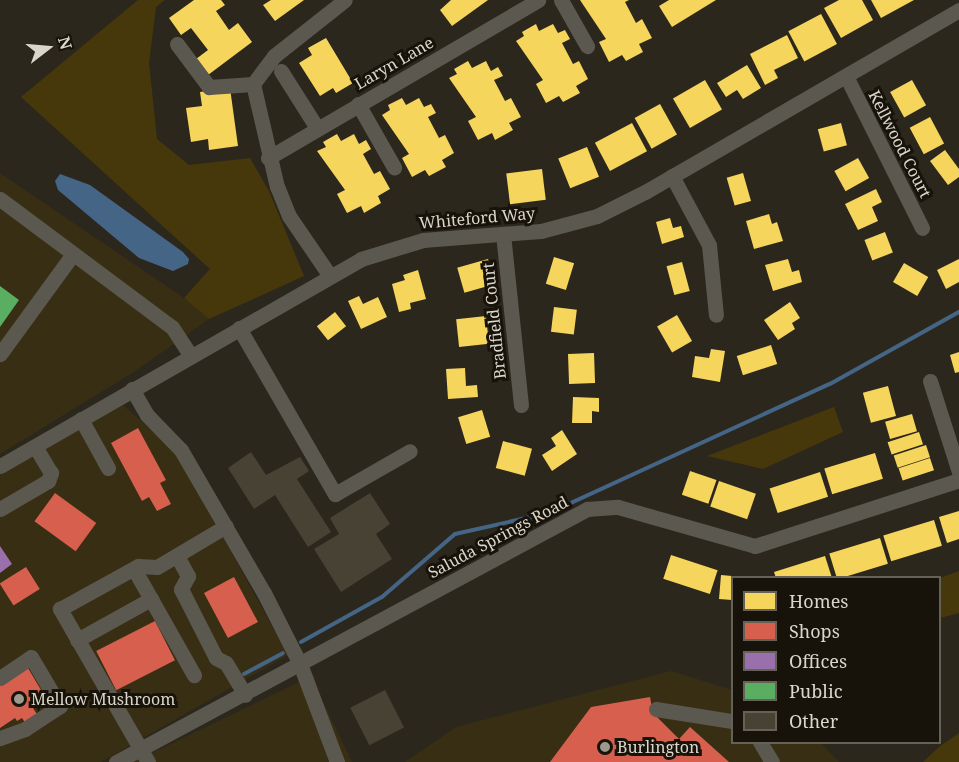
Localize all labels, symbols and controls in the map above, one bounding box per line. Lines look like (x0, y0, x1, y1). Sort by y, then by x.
north arrow (18, 18, 78, 78)
street label: Laryn Lane (351, 33, 437, 93)
text: N (53, 34, 78, 52)
street label: Kellwood Court (865, 87, 935, 201)
street label: Whiteford Way (418, 203, 536, 233)
street label: Bradfield Court (478, 262, 510, 380)
street label: Saluda Springs Road (425, 492, 571, 582)
legend (731, 576, 941, 744)
text: Homes (789, 589, 848, 613)
text: Shops (789, 619, 840, 643)
text: Offices (789, 649, 847, 673)
text: Public (789, 679, 843, 703)
place label: Mellow Mushroom (31, 689, 175, 709)
marker: Mellow Mushroom (12, 692, 26, 706)
text: Other (789, 709, 838, 733)
place label: Burlington (617, 737, 699, 757)
marker: Burlington (598, 740, 612, 754)

